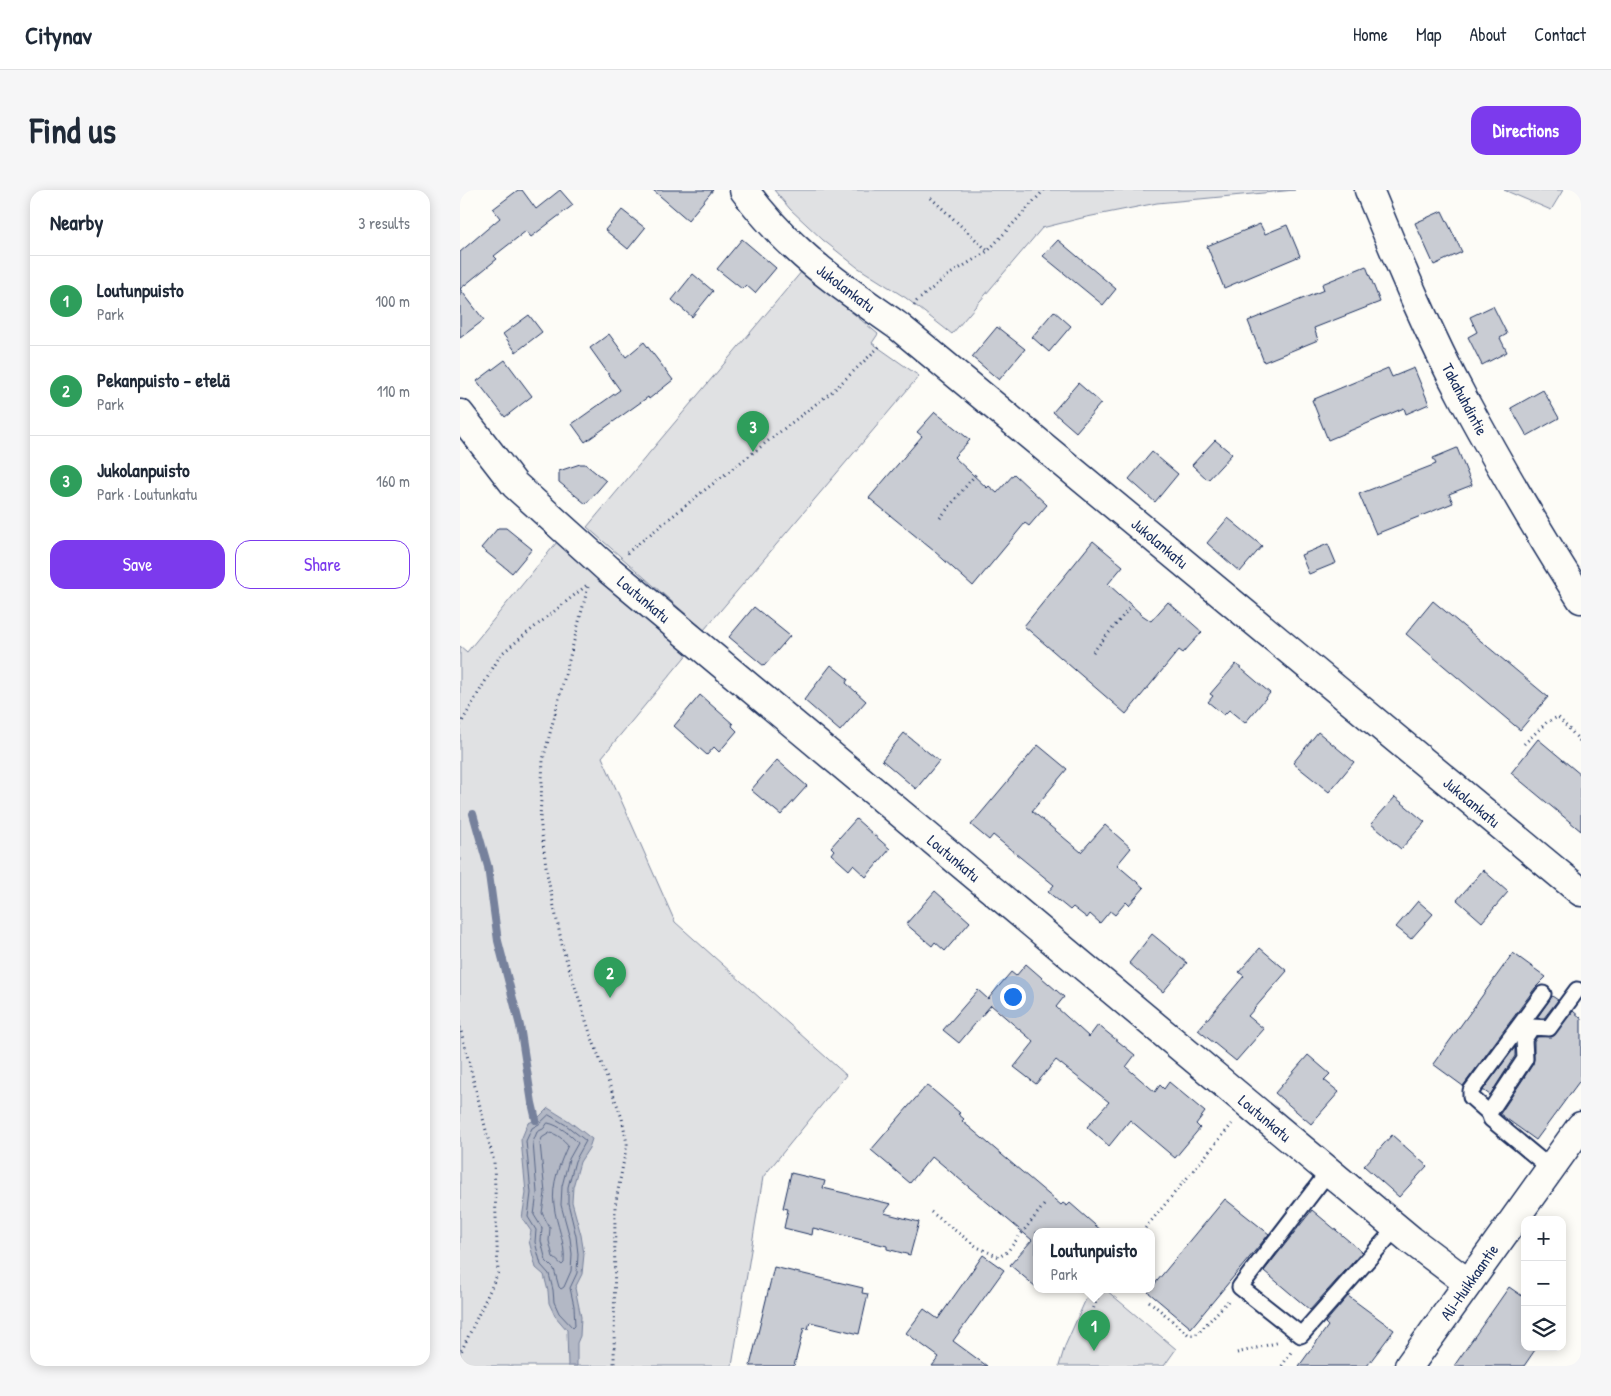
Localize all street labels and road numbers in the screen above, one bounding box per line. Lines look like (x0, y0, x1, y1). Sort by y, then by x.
street label: Jukolankatu (812, 259, 880, 318)
street label: Takahuhdintie (1437, 359, 1494, 440)
street label: Jukolankatu (1127, 513, 1194, 574)
street label: Loutunkatu (613, 570, 676, 628)
street label: Jukolankatu (1439, 772, 1506, 833)
street label: Loutunkatu (923, 829, 986, 887)
street label: Loutunkatu (1234, 1089, 1297, 1147)
street label: Ali-Huikkaantie (1435, 1239, 1504, 1324)

